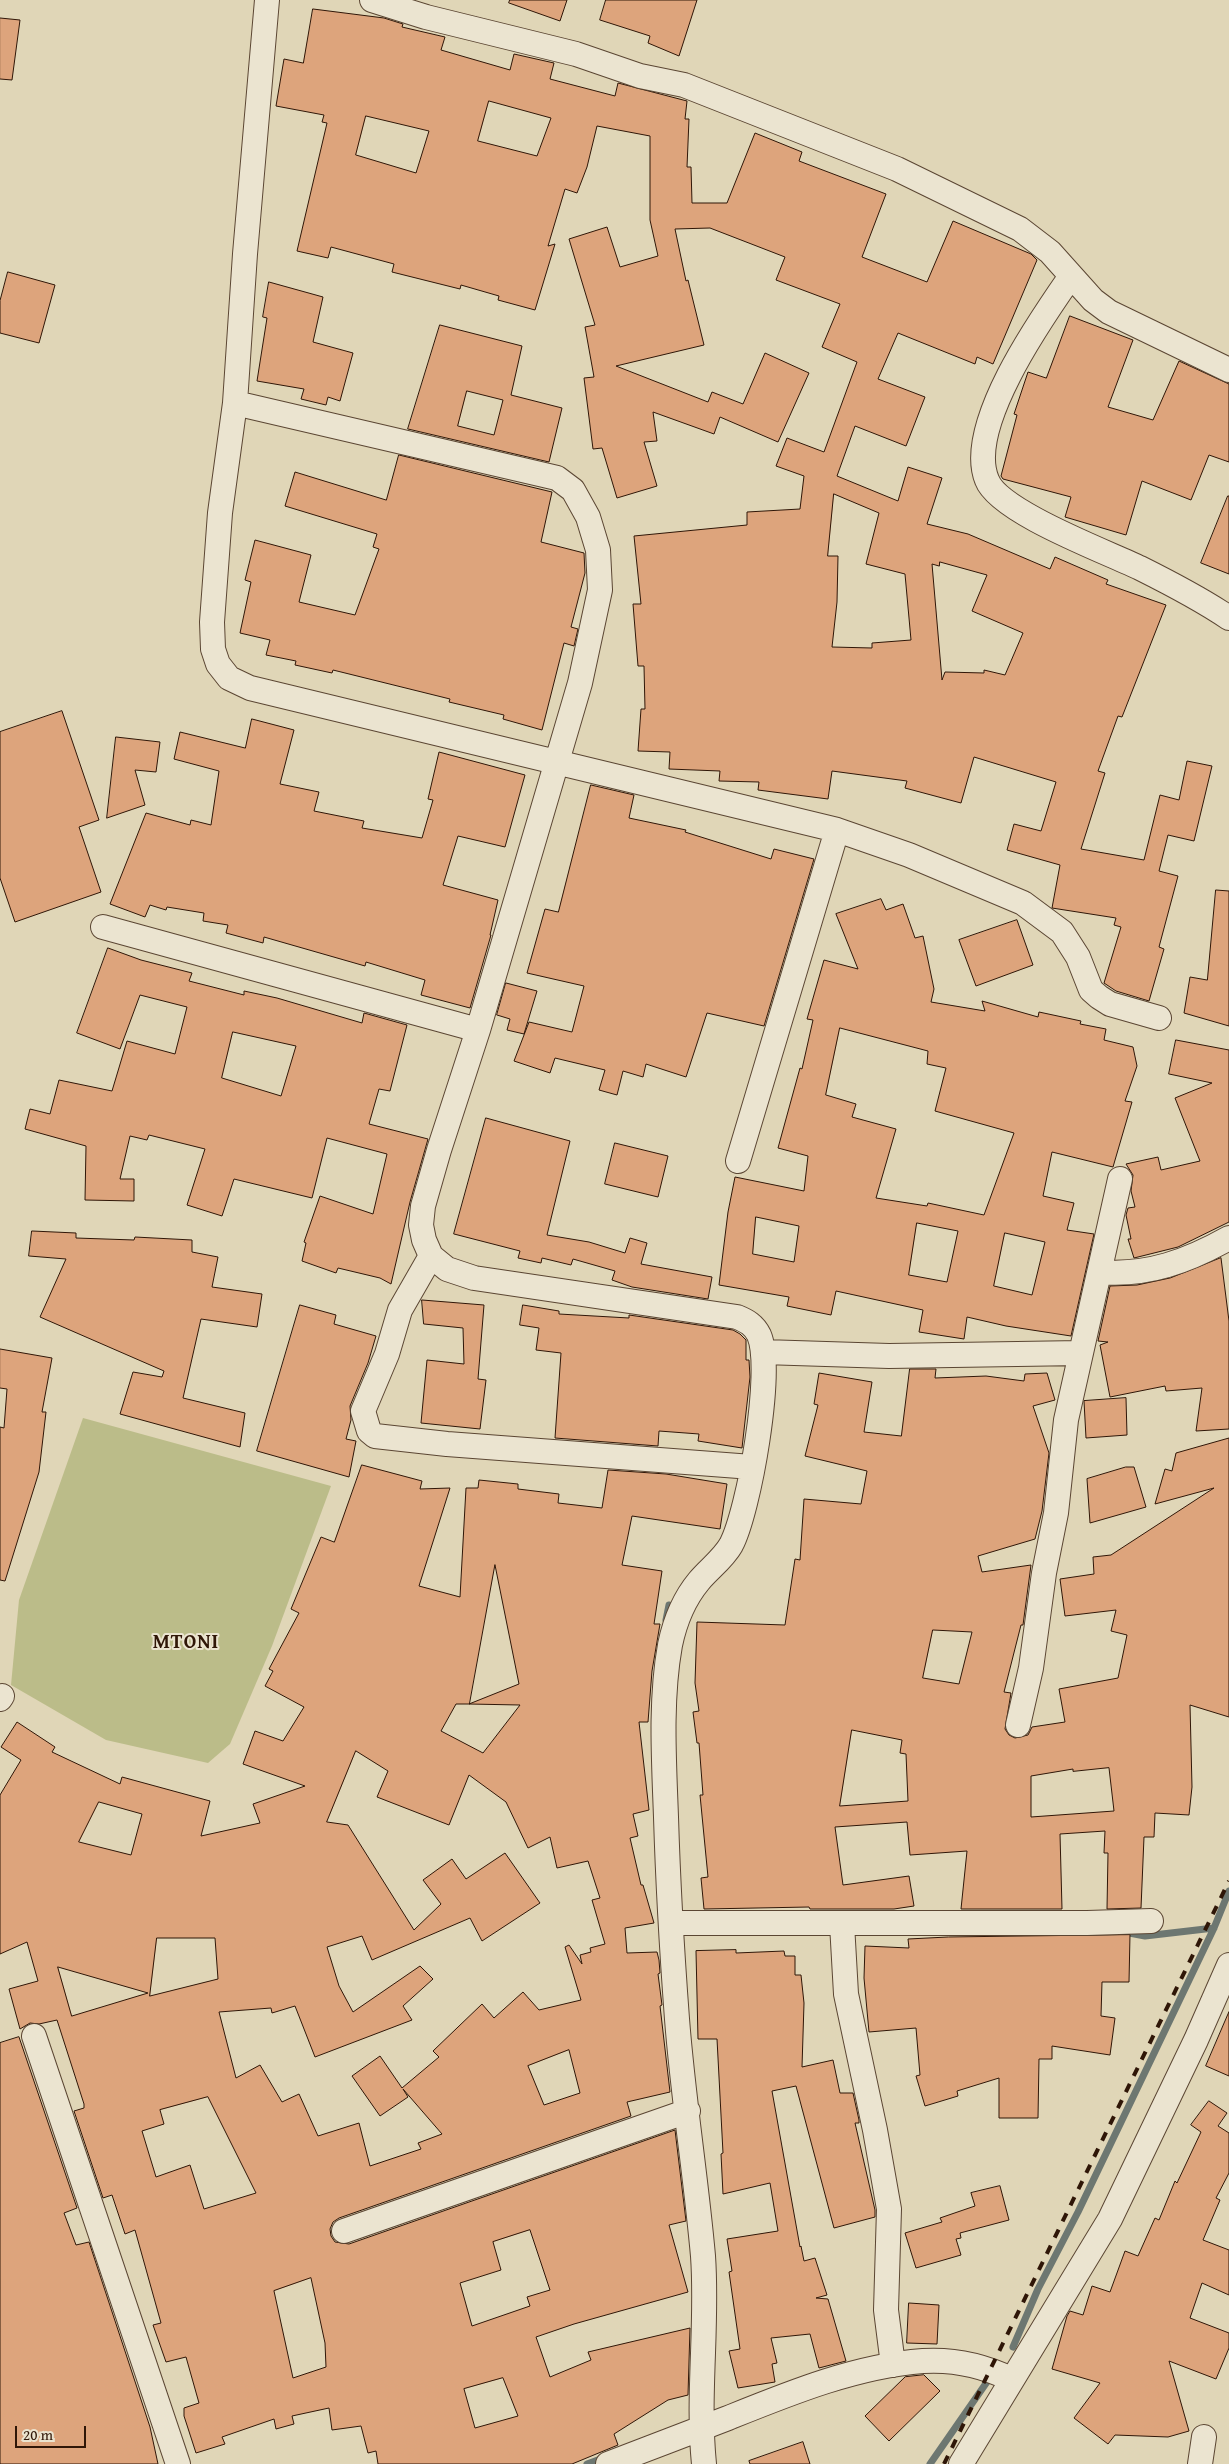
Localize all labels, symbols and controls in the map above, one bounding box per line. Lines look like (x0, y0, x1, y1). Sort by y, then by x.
district label: MTONI (152, 1631, 220, 1655)
scale bar (18, 2416, 89, 2448)
text: 20 m (23, 2424, 53, 2445)

